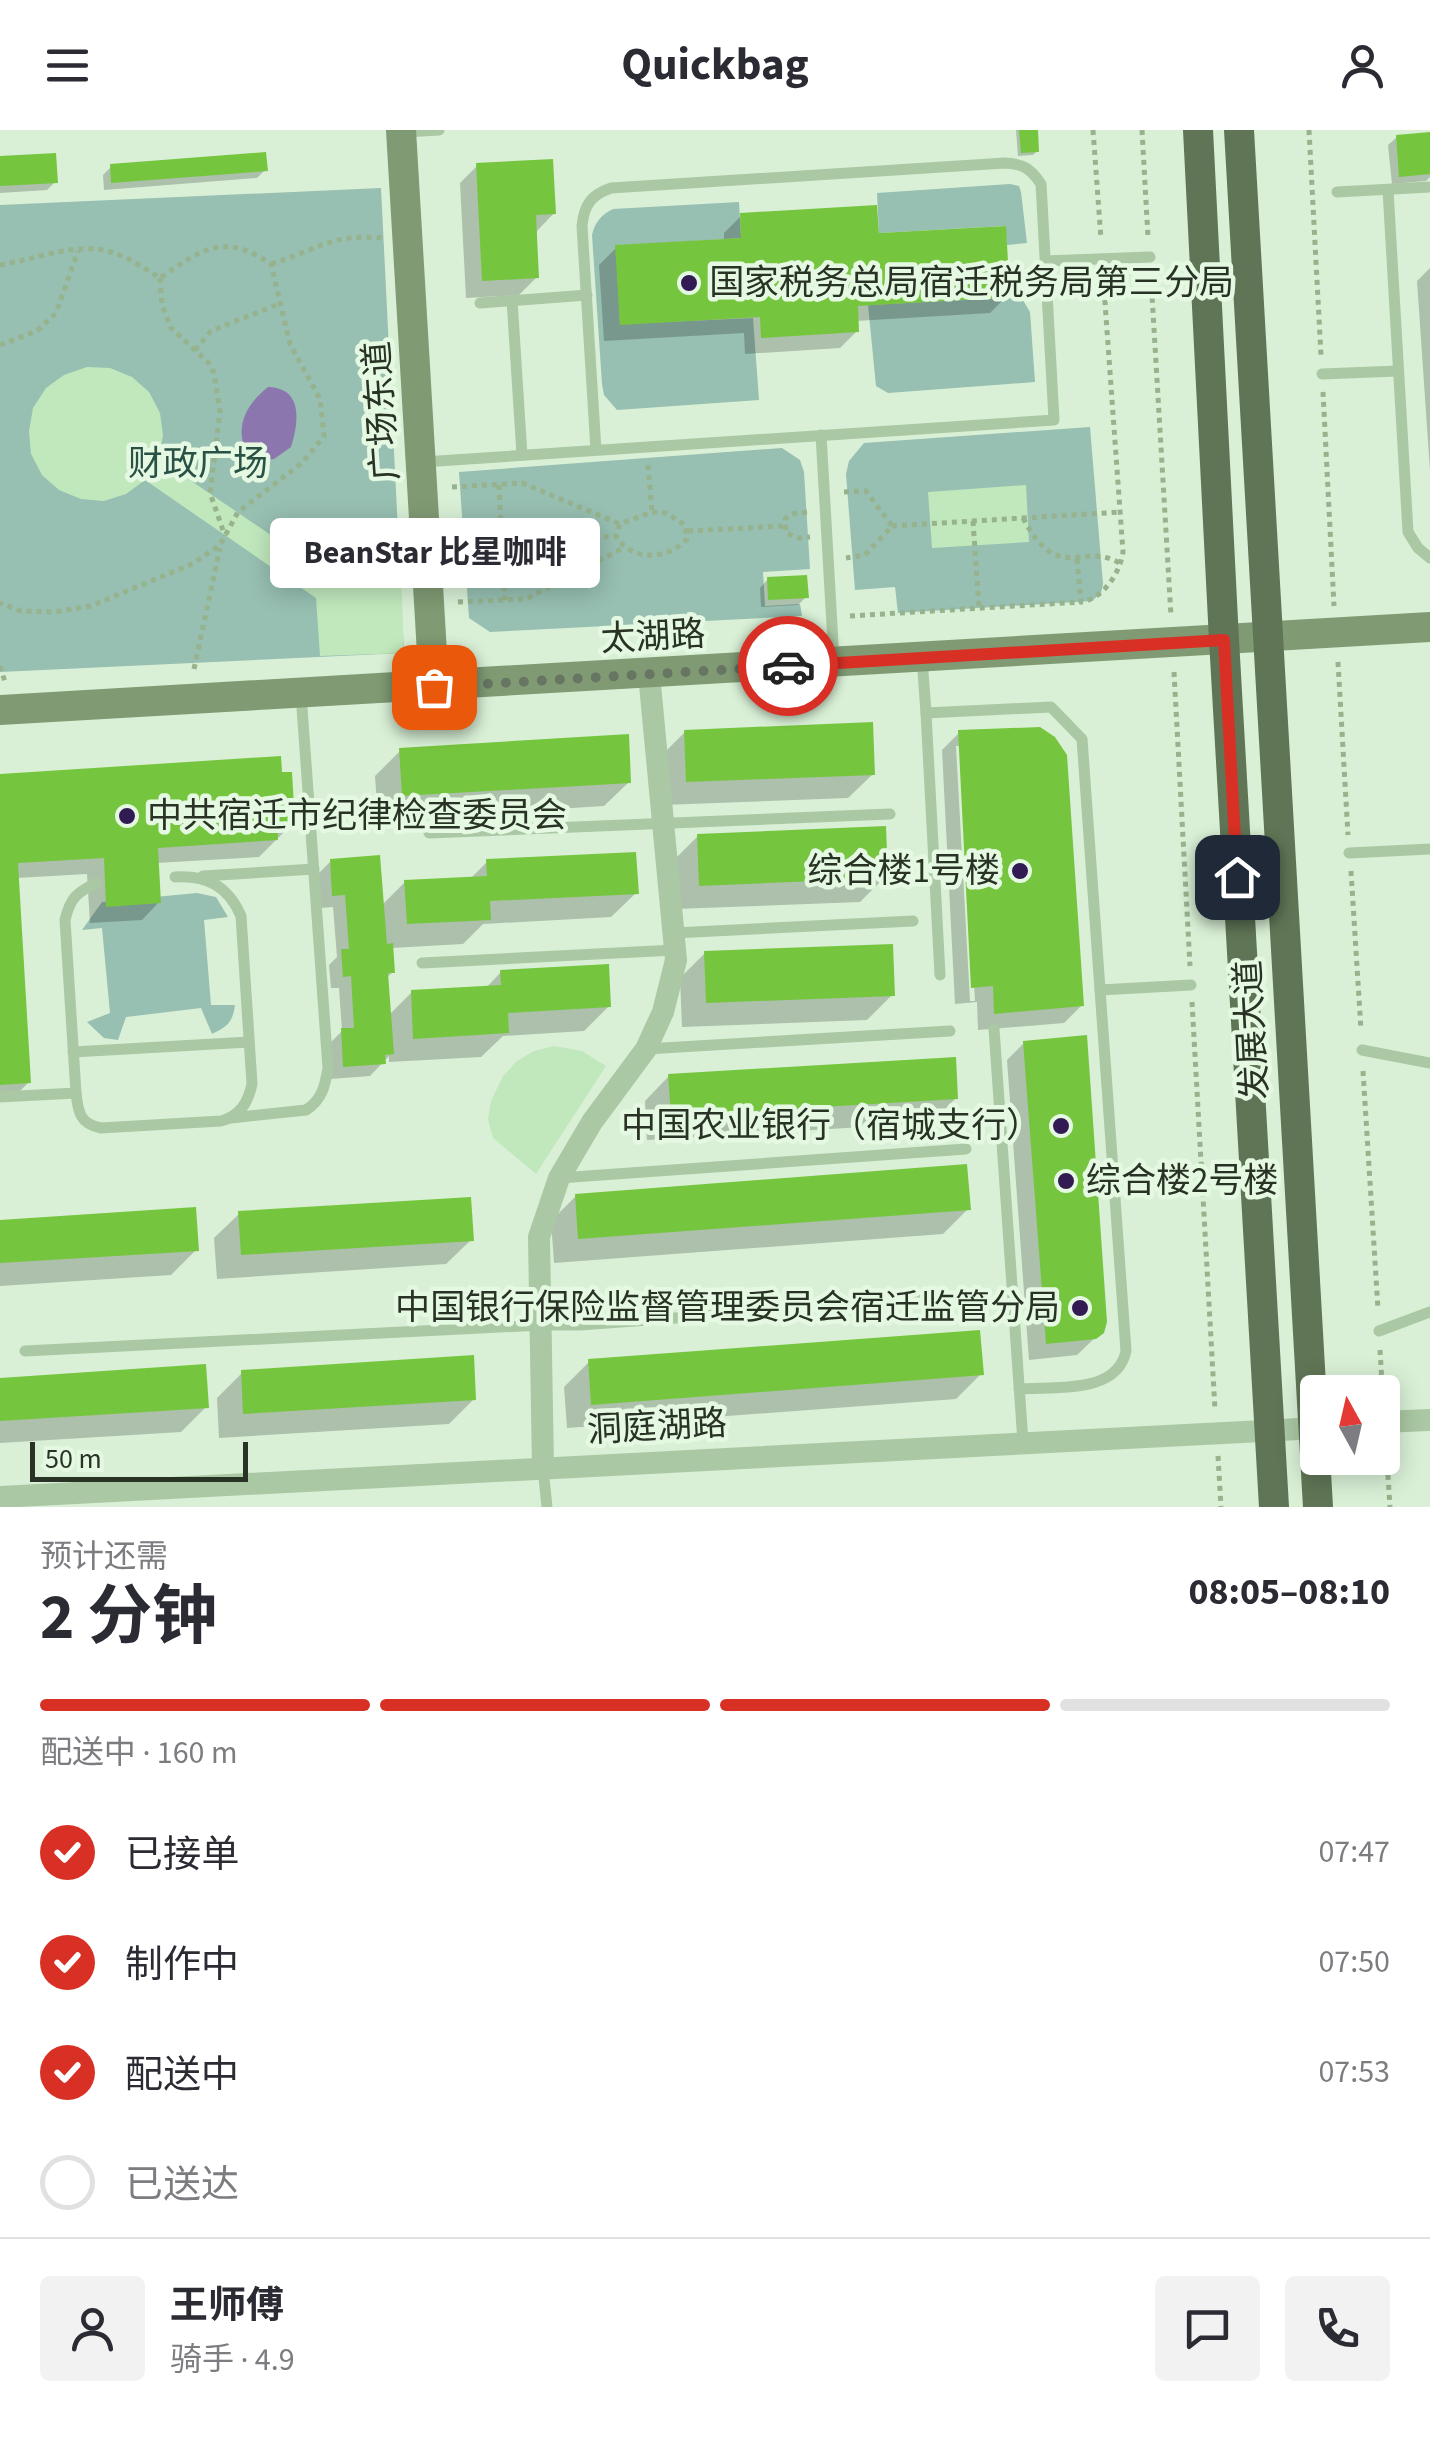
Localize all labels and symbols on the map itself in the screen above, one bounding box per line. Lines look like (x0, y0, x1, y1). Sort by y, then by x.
place label: 国家税务总局宿迁税务局第三分局 (709, 258, 1234, 308)
marker: 国家税务总局宿迁税务局第三分局 (678, 272, 700, 294)
street label: 广场东道 (352, 339, 412, 483)
park label: 财政广场 (128, 439, 268, 489)
callout: BeanStar 比星咖啡 (269, 517, 599, 587)
street label: 太湖路 (599, 609, 707, 665)
courier (738, 616, 838, 716)
pin (392, 645, 477, 730)
place label: 中共宿迁市纪律检查委员会 (147, 791, 567, 841)
marker: 中共宿迁市纪律检查委员会 (116, 805, 138, 827)
pin (1195, 835, 1280, 920)
place label: 综合楼1号楼 (808, 846, 1000, 896)
marker: 综合楼1号楼 (1009, 860, 1031, 882)
street label: 发展大道 (1223, 959, 1281, 1101)
place label: 中国农业银行（宿城支行） (621, 1101, 1041, 1151)
marker: 中国农业银行（宿城支行） (1050, 1115, 1072, 1137)
place label: 综合楼2号楼 (1086, 1156, 1278, 1206)
marker: 综合楼2号楼 (1055, 1170, 1077, 1192)
place label: 中国银行保险监督管理委员会宿迁监管分局 (395, 1283, 1060, 1333)
marker: 中国银行保险监督管理委员会宿迁监管分局 (1069, 1297, 1091, 1319)
north arrow (1300, 1375, 1400, 1475)
street label: 洞庭湖路 (586, 1398, 728, 1456)
scale bar (30, 1437, 248, 1482)

